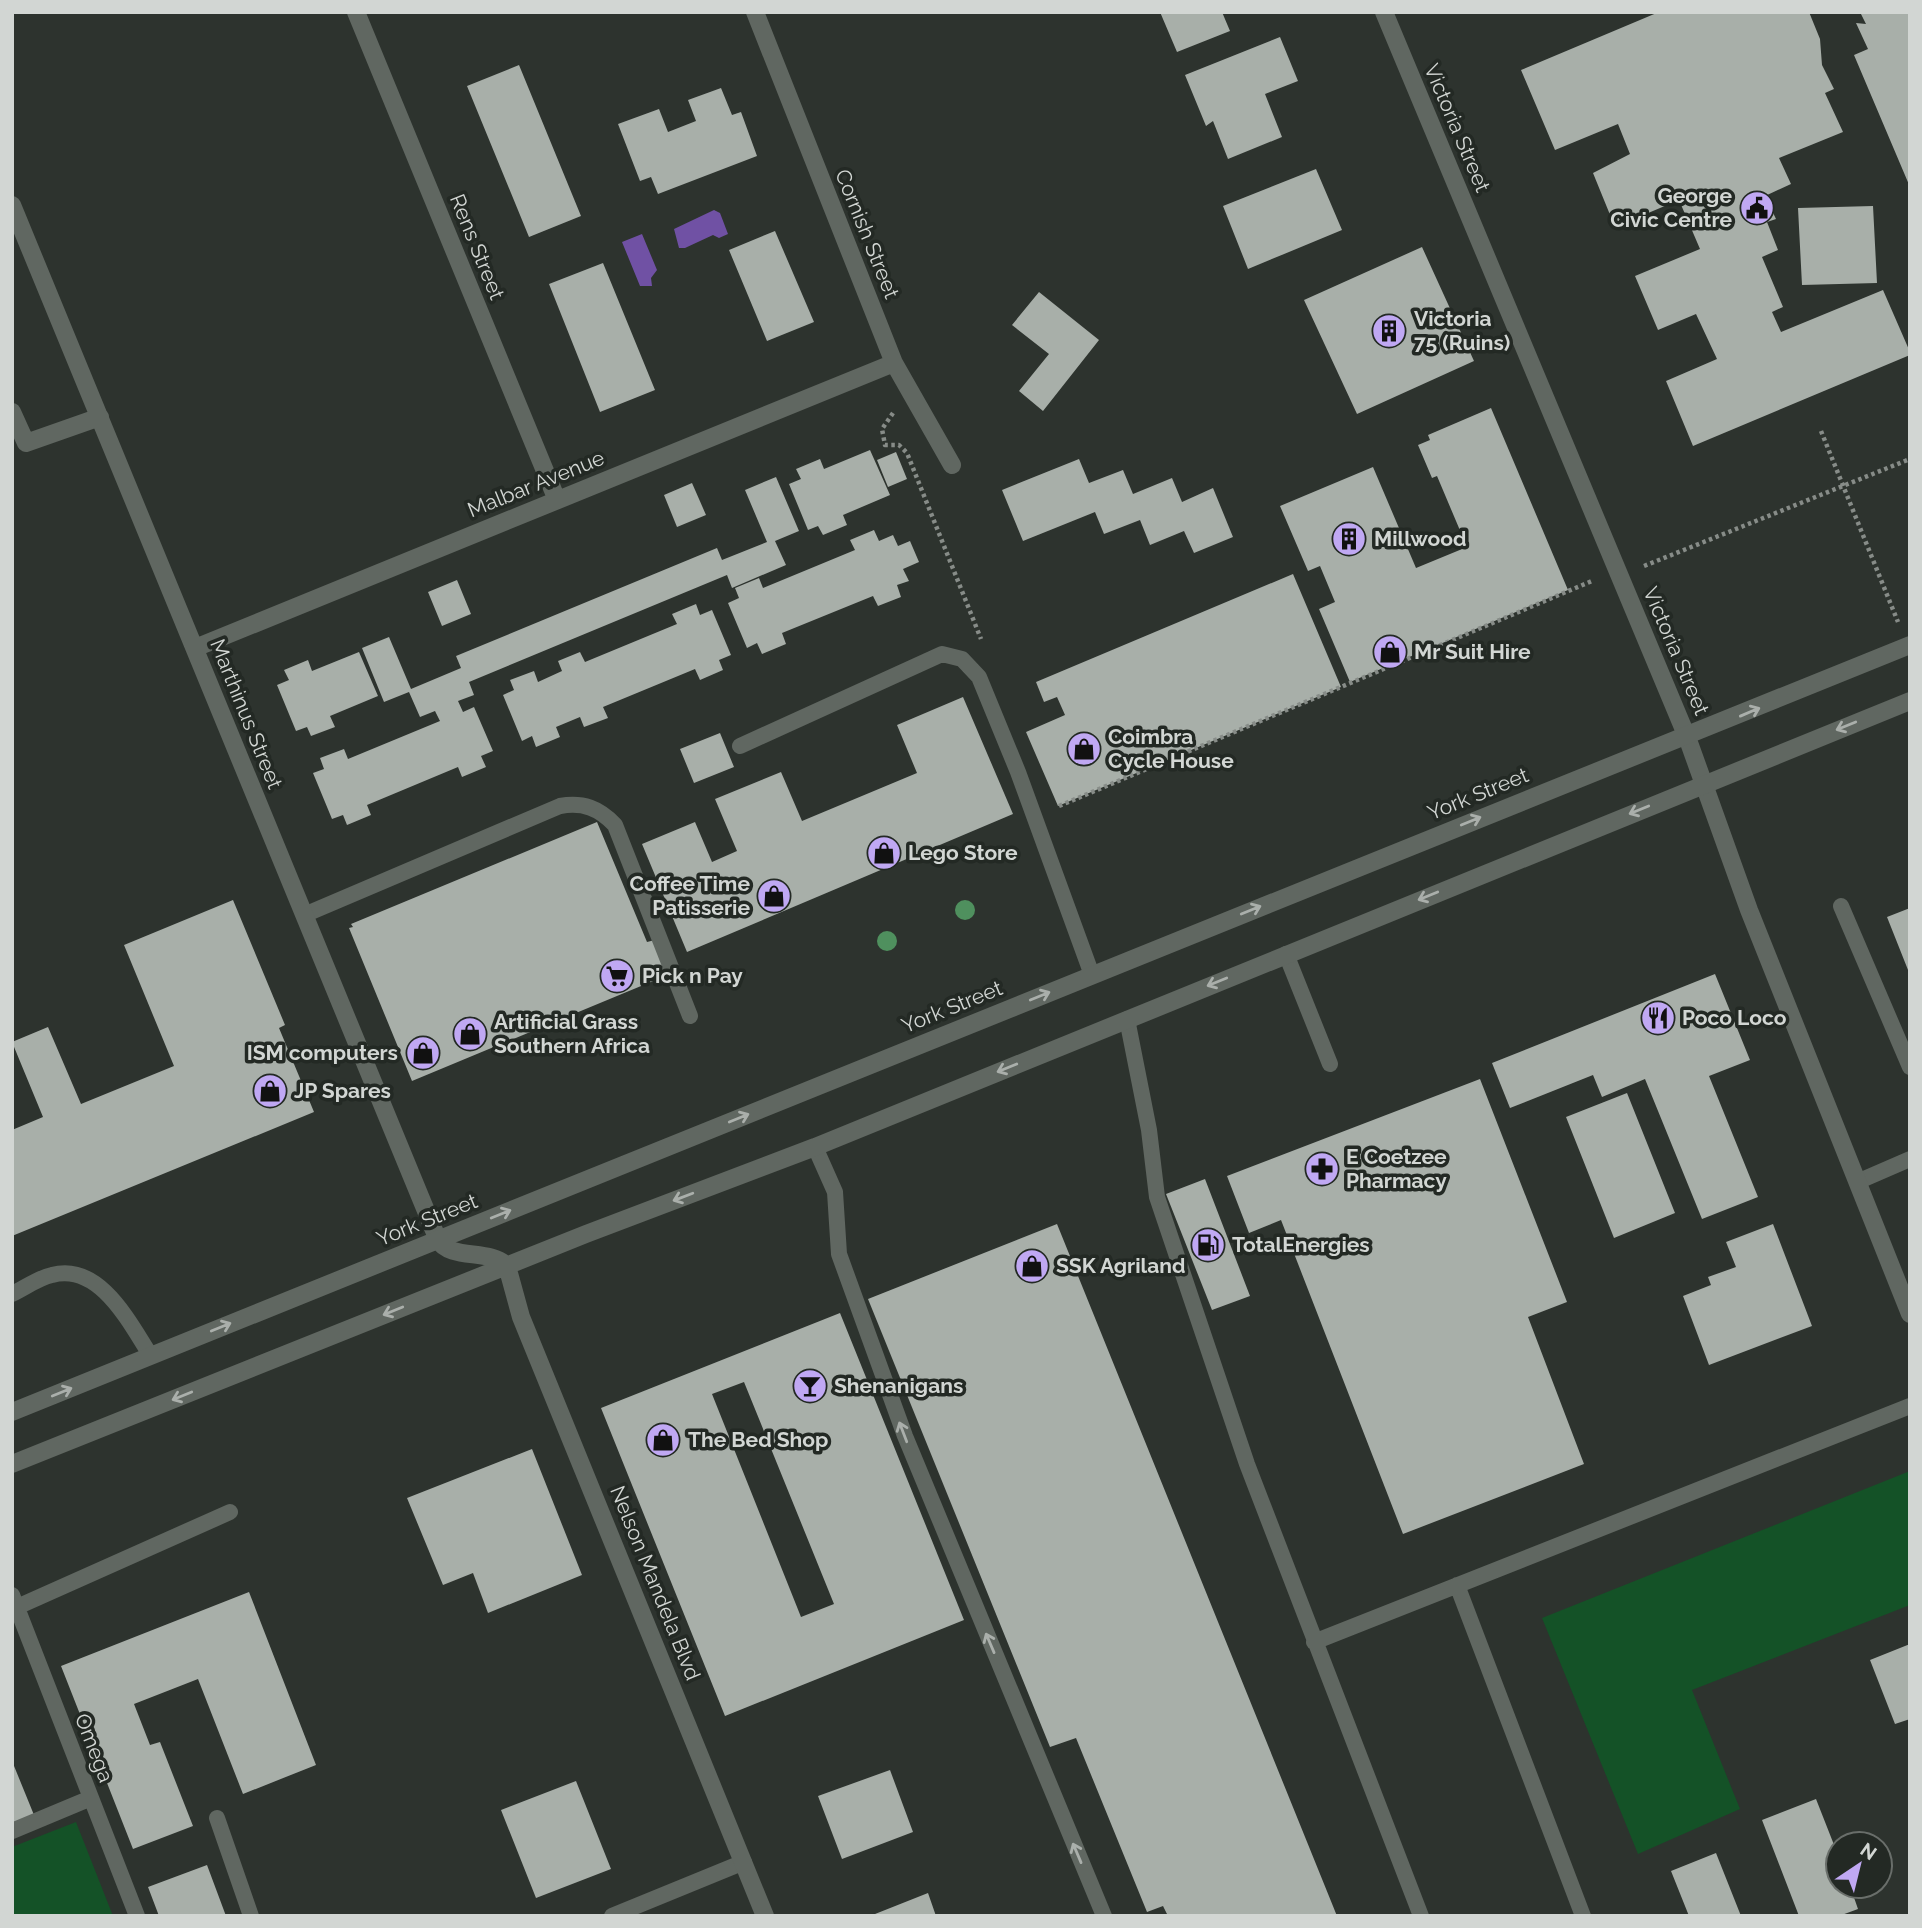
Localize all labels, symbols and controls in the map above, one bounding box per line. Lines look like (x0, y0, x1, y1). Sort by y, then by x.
street label: Victoria Street (1419, 60, 1496, 196)
street label: Cornish Street (830, 166, 905, 302)
place label: George Civic Centre (1610, 183, 1732, 232)
public building icon: George Civic Centre (1738, 189, 1776, 227)
street label: Rens Street (445, 190, 510, 303)
place label: Victoria 75 (Ruins) (1414, 306, 1510, 355)
building icon: Victoria 75 (Ruins) (1370, 312, 1408, 350)
street label: Malbar Avenue (464, 445, 608, 522)
building icon: Millwood (1330, 520, 1368, 558)
place label: Millwood (1374, 526, 1467, 551)
street label: Victoria Street (1638, 583, 1715, 719)
shop icon: Mr Suit Hire (1371, 633, 1409, 671)
street label: Marthinus Street (205, 635, 288, 792)
place label: Mr Suit Hire (1414, 639, 1531, 664)
one-way arrow (1739, 704, 1760, 717)
one-way arrow (1836, 720, 1858, 733)
place label: Coimbra Cycle House (1108, 724, 1234, 773)
shop icon: Coimbra Cycle House (1065, 730, 1103, 768)
street label: York Street (1424, 762, 1532, 825)
one-way arrow (1628, 804, 1650, 817)
one-way arrow (1460, 814, 1481, 827)
shop icon: Lego Store (865, 834, 903, 872)
place label: Lego Store (908, 840, 1018, 865)
place label: Coffee Time Patisserie (630, 871, 750, 920)
shop icon: Coffee Time Patisserie (755, 877, 793, 915)
one-way arrow (1418, 890, 1439, 903)
one-way arrow (1240, 903, 1262, 916)
supermarket icon: Pick n Pay (598, 957, 636, 995)
place label: Pick n Pay (642, 963, 743, 988)
street label: York Street (898, 975, 1006, 1038)
one-way arrow (1207, 976, 1229, 989)
one-way arrow (1029, 988, 1051, 1001)
restaurant icon: Poco Loco (1639, 999, 1677, 1037)
place label: Poco Loco (1682, 1005, 1787, 1030)
place label: Artificial Grass Southern Africa (494, 1009, 650, 1058)
shop icon: Artificial Grass Southern Africa (451, 1015, 489, 1053)
shop icon: ISM computers (404, 1034, 442, 1072)
place label: ISM computers (247, 1040, 398, 1065)
one-way arrow (997, 1063, 1018, 1076)
shop icon: JP Spares (251, 1072, 289, 1110)
place label: JP Spares (294, 1078, 391, 1103)
one-way arrow (727, 1110, 749, 1123)
place label: E Coetzee Pharmacy (1346, 1144, 1447, 1193)
pharmacy icon: E Coetzee Pharmacy (1303, 1150, 1341, 1188)
street label: York Street (373, 1188, 481, 1251)
one-way arrow (672, 1192, 694, 1205)
one-way arrow (490, 1207, 512, 1220)
fuel station icon: TotalEnergies (1189, 1226, 1227, 1264)
place label: TotalEnergies (1232, 1232, 1370, 1257)
shop icon: SSK Agriland (1013, 1247, 1051, 1285)
place label: SSK Agriland (1056, 1253, 1185, 1278)
one-way arrow (383, 1305, 405, 1318)
one-way arrow (210, 1320, 232, 1333)
bar icon: Shenanigans (791, 1367, 829, 1405)
place label: Shenanigans (834, 1373, 963, 1398)
one-way arrow (51, 1384, 73, 1397)
one-way arrow (172, 1390, 193, 1403)
shop icon: The Bed Shop (644, 1421, 682, 1459)
one-way arrow (896, 1422, 909, 1444)
place label: The Bed Shop (688, 1427, 828, 1452)
street label: Nelson Mandela Blvd (605, 1482, 706, 1684)
one-way arrow (982, 1633, 995, 1654)
street label: Omega (70, 1710, 119, 1786)
north arrow (1824, 1830, 1894, 1900)
text: N (1857, 1838, 1881, 1864)
one-way arrow (1070, 1842, 1083, 1864)

